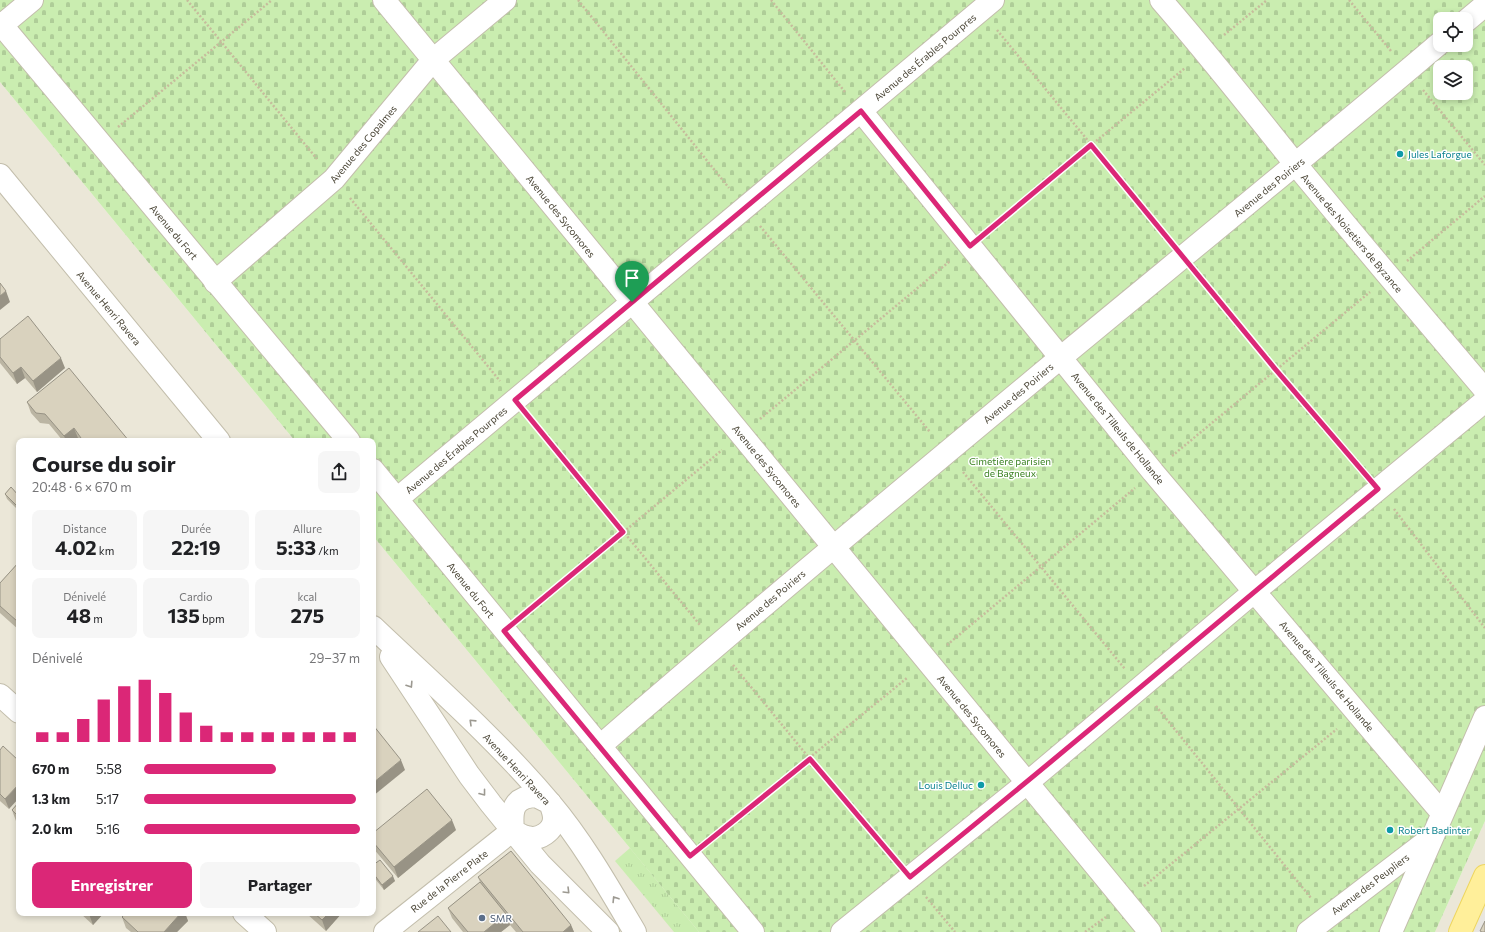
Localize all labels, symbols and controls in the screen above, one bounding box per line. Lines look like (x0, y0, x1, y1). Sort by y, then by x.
street label: Avenue des Érables Pourpres (872, 11, 979, 103)
map controls (1433, 12, 1473, 100)
button: locate (1433, 12, 1473, 52)
button: layers (1433, 60, 1473, 100)
street label: Avenue des Copalmes (327, 102, 399, 185)
place label: Jules Laforgue (1408, 148, 1472, 160)
marker: Jules Laforgue (1395, 149, 1405, 159)
street label: Avenue des Poiriers (1231, 154, 1307, 219)
street label: Avenue des Noisetiers de Byzance (1299, 171, 1405, 295)
street label: Avenue des Sycomores (524, 172, 598, 260)
street label: Avenue du Fort (148, 202, 200, 262)
pin (615, 261, 649, 302)
icon: arrive (621, 267, 643, 289)
street label: Avenue Henri Ravera (74, 268, 144, 348)
street label: Avenue des Poiriers (981, 360, 1056, 426)
street label: Avenue des Tilleuls de Hollande (1069, 370, 1167, 486)
street label: Avenue des Érables Pourpres (403, 404, 510, 496)
street label: Avenue des Sycomores (730, 422, 804, 510)
text: Course du soir (32, 450, 176, 477)
button: share (318, 451, 360, 493)
park label: Cimetière parisien de Bagneux (969, 455, 1051, 479)
text: 20:48 · 6 × 670 m (32, 479, 132, 495)
text: Distance (63, 522, 107, 535)
text: Durée (181, 522, 211, 535)
text: Allure (293, 522, 322, 535)
text: 4.02 (55, 535, 97, 559)
text: 22:19 (171, 535, 221, 559)
text: 5:33 (276, 535, 316, 559)
text: km (97, 544, 114, 557)
text: /km (316, 544, 339, 557)
street label: Avenue du Fort (445, 560, 497, 620)
street label: Avenue des Poiriers (733, 567, 808, 633)
text: Dénivelé (63, 590, 106, 603)
text: Cardio (179, 590, 213, 603)
text: kcal (297, 590, 317, 603)
text: 48 (66, 603, 91, 627)
text: 135 (167, 603, 200, 627)
text: 275 (290, 603, 324, 627)
text: m (91, 612, 103, 625)
text: bpm (200, 612, 225, 625)
street label: Avenue des Tilleuls de Hollande (1277, 618, 1377, 734)
text: Dénivelé (32, 650, 83, 666)
text: 29–37 m (309, 650, 360, 666)
street label: Avenue des Sycomores (935, 672, 1009, 760)
one-way arrow (405, 681, 413, 688)
one-way arrow (470, 720, 477, 727)
street label: Avenue Henri Ravera (481, 731, 553, 807)
text: 670 m (32, 761, 69, 777)
text: 5:58 (96, 761, 122, 777)
place label: Louis Delluc (918, 779, 973, 791)
marker: Louis Delluc (976, 780, 986, 790)
one-way arrow (478, 788, 485, 795)
text: 1.3 km (32, 791, 70, 807)
text: 5:17 (96, 791, 119, 807)
text: 2.0 km (32, 821, 73, 837)
text: 5:16 (96, 821, 120, 837)
place label: Robert Badinter (1398, 824, 1471, 836)
marker: Robert Badinter (1385, 825, 1395, 835)
street label: Rue de la Pierre Plate (408, 847, 490, 915)
street label: Avenue des Peupliers (1329, 851, 1412, 917)
button: Enregistrer (32, 862, 192, 908)
button: Partager (200, 862, 360, 908)
one-way arrow (562, 886, 570, 894)
one-way arrow (612, 896, 620, 903)
place label: SMR (490, 912, 512, 924)
marker: SMR (477, 913, 487, 923)

